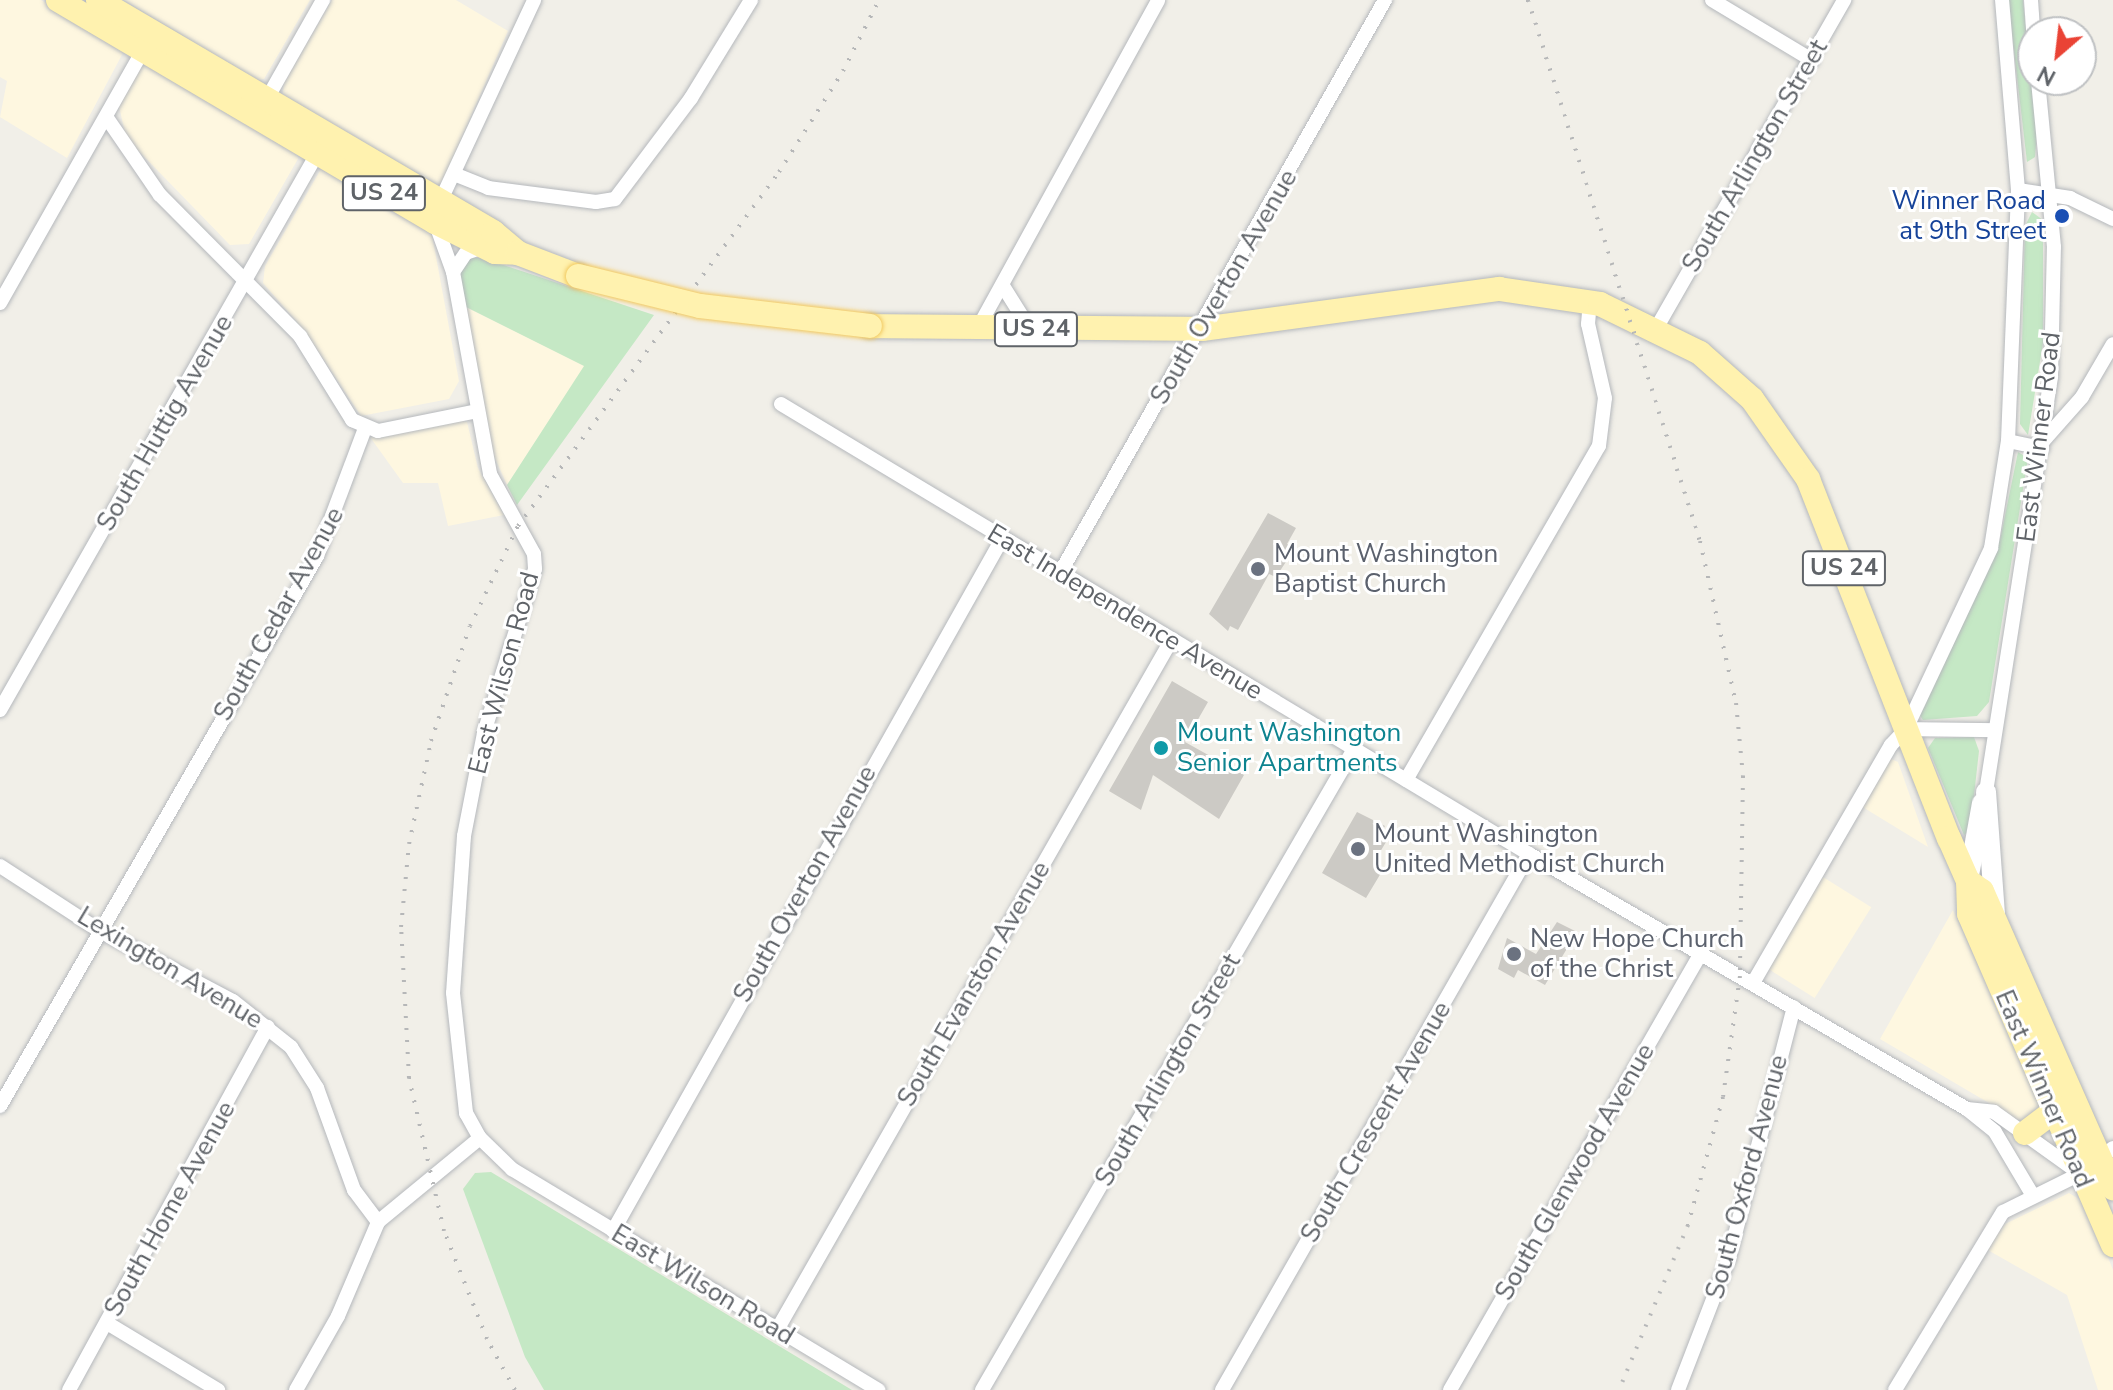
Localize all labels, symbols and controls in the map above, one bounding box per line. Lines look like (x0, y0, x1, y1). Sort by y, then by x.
north arrow (2017, 16, 2097, 96)
street label: South Arlington Street (1676, 34, 1834, 278)
text: N (2032, 58, 2061, 93)
street label: South Overton Avenue (1144, 164, 1304, 410)
road number: US 24 (340, 173, 428, 213)
place label: Winner Road at 9th Street (1891, 185, 2046, 246)
marker: Winner Road at 9th Street (2053, 207, 2071, 225)
street label: South Huttig Avenue (90, 309, 240, 537)
road number: US 24 (992, 309, 1080, 349)
street label: East Winner Road (2011, 330, 2067, 544)
street label: South Cedar Avenue (207, 502, 351, 726)
street label: East Independence Avenue (982, 517, 1268, 707)
place label: Mount Washington Baptist Church (1274, 538, 1498, 600)
road number: US 24 (1800, 548, 1888, 588)
marker: Mount Washington Baptist Church (1249, 560, 1267, 578)
street label: East Wilson Road (462, 568, 546, 778)
place label: Mount Washington Senior Apartments (1177, 717, 1401, 778)
marker: Mount Washington Senior Apartments (1152, 739, 1170, 757)
street label: South Overton Avenue (727, 760, 883, 1008)
place label: Mount Washington United Methodist Church (1374, 818, 1665, 880)
marker: Mount Washington United Methodist Church (1349, 840, 1367, 858)
street label: South Evanston Avenue (891, 856, 1057, 1112)
street label: Lexington Avenue (72, 900, 268, 1036)
place label: New Hope Church of the Christ (1530, 923, 1744, 984)
marker: New Hope Church of the Christ (1505, 945, 1523, 963)
street label: South Arlington Street (1089, 948, 1247, 1192)
street label: East Winner Road (1988, 986, 2100, 1192)
street label: South Crescent Avenue (1294, 996, 1458, 1248)
street label: South Glenwood Avenue (1489, 1038, 1661, 1306)
street label: South Oxford Avenue (1699, 1052, 1795, 1302)
street label: South Home Avenue (98, 1096, 242, 1322)
street label: East Wilson Road (606, 1218, 800, 1352)

